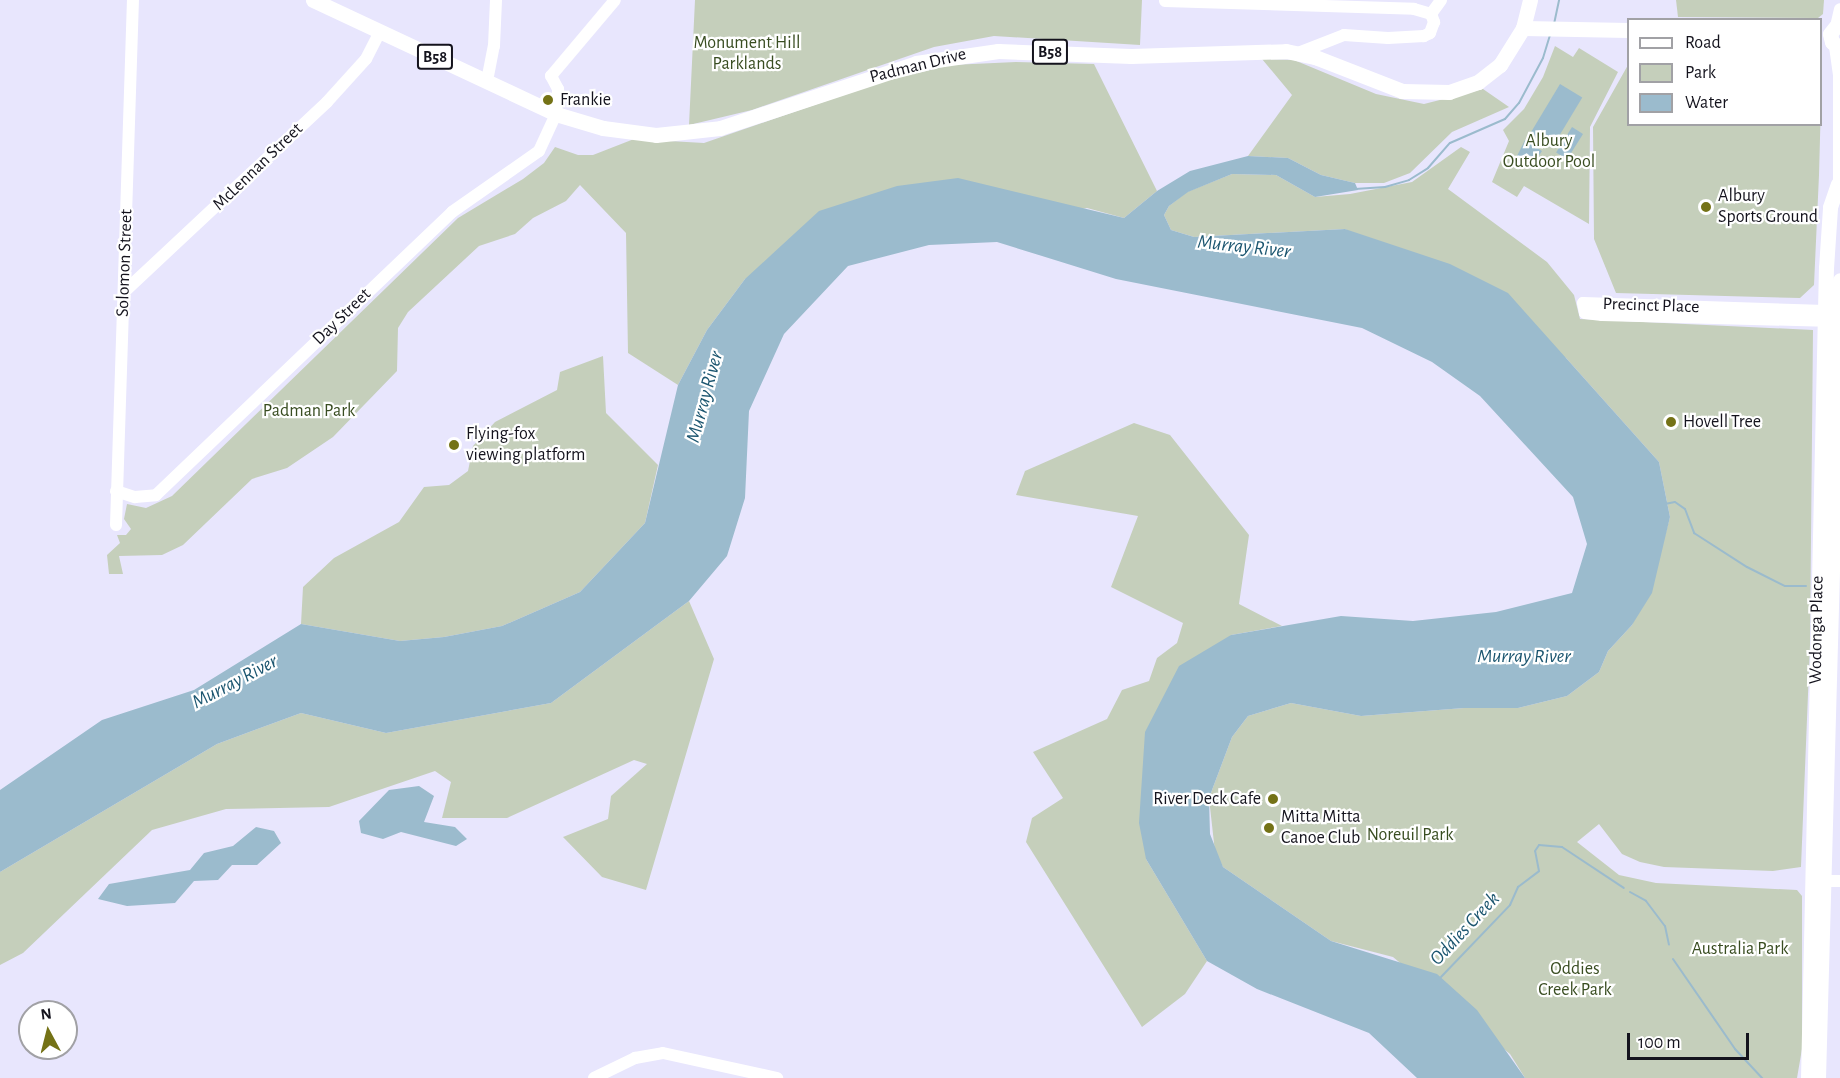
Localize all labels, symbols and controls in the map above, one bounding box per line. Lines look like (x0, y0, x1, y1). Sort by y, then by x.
legend (1627, 18, 1822, 126)
park label: Monument Hill Parklands (693, 33, 801, 76)
text: Road (1685, 34, 1721, 52)
road number: B58 (1030, 39, 1070, 65)
road number: B58 (416, 44, 454, 70)
street label: Padman Drive (867, 44, 969, 88)
text: Park (1685, 64, 1716, 82)
place label: Frankie (560, 89, 611, 111)
marker: Frankie (541, 93, 555, 107)
text: Water (1685, 94, 1728, 112)
street label: McLennan Street (208, 119, 308, 215)
park label: Albury Outdoor Pool (1503, 131, 1595, 174)
place label: Albury Sports Ground (1718, 186, 1818, 228)
marker: Albury Sports Ground (1699, 200, 1713, 214)
street label: Solomon Street (112, 209, 138, 317)
water label: Murray River (1196, 230, 1292, 264)
street label: Day Street (308, 284, 376, 350)
street label: Precinct Place (1602, 294, 1700, 318)
water label: Murray River (681, 349, 729, 445)
park label: Padman Park (263, 400, 355, 422)
place label: Hovell Tree (1683, 411, 1761, 433)
marker: Hovell Tree (1664, 415, 1678, 429)
place label: Flying-fox viewing platform (466, 424, 585, 466)
marker: Flying-fox viewing platform (447, 438, 461, 452)
street label: Wodonga Place (1805, 576, 1829, 684)
water label: Murray River (1477, 644, 1571, 668)
water label: Murray River (188, 649, 282, 715)
place label: River Deck Cafe (1153, 788, 1261, 810)
marker: River Deck Cafe (1266, 792, 1280, 806)
place label: Mitta Mitta Canoe Club (1281, 807, 1361, 850)
marker: Mitta Mitta Canoe Club (1262, 821, 1276, 835)
park label: Noreuil Park (1367, 824, 1453, 846)
water label: Oddies Creek (1425, 887, 1505, 971)
park label: Australia Park (1692, 938, 1788, 960)
park label: Oddies Creek Park (1538, 959, 1612, 1002)
north arrow (18, 1000, 78, 1060)
text: N (40, 1006, 53, 1023)
scale bar (1630, 1021, 1752, 1059)
text: 100 m (1638, 1034, 1681, 1052)

